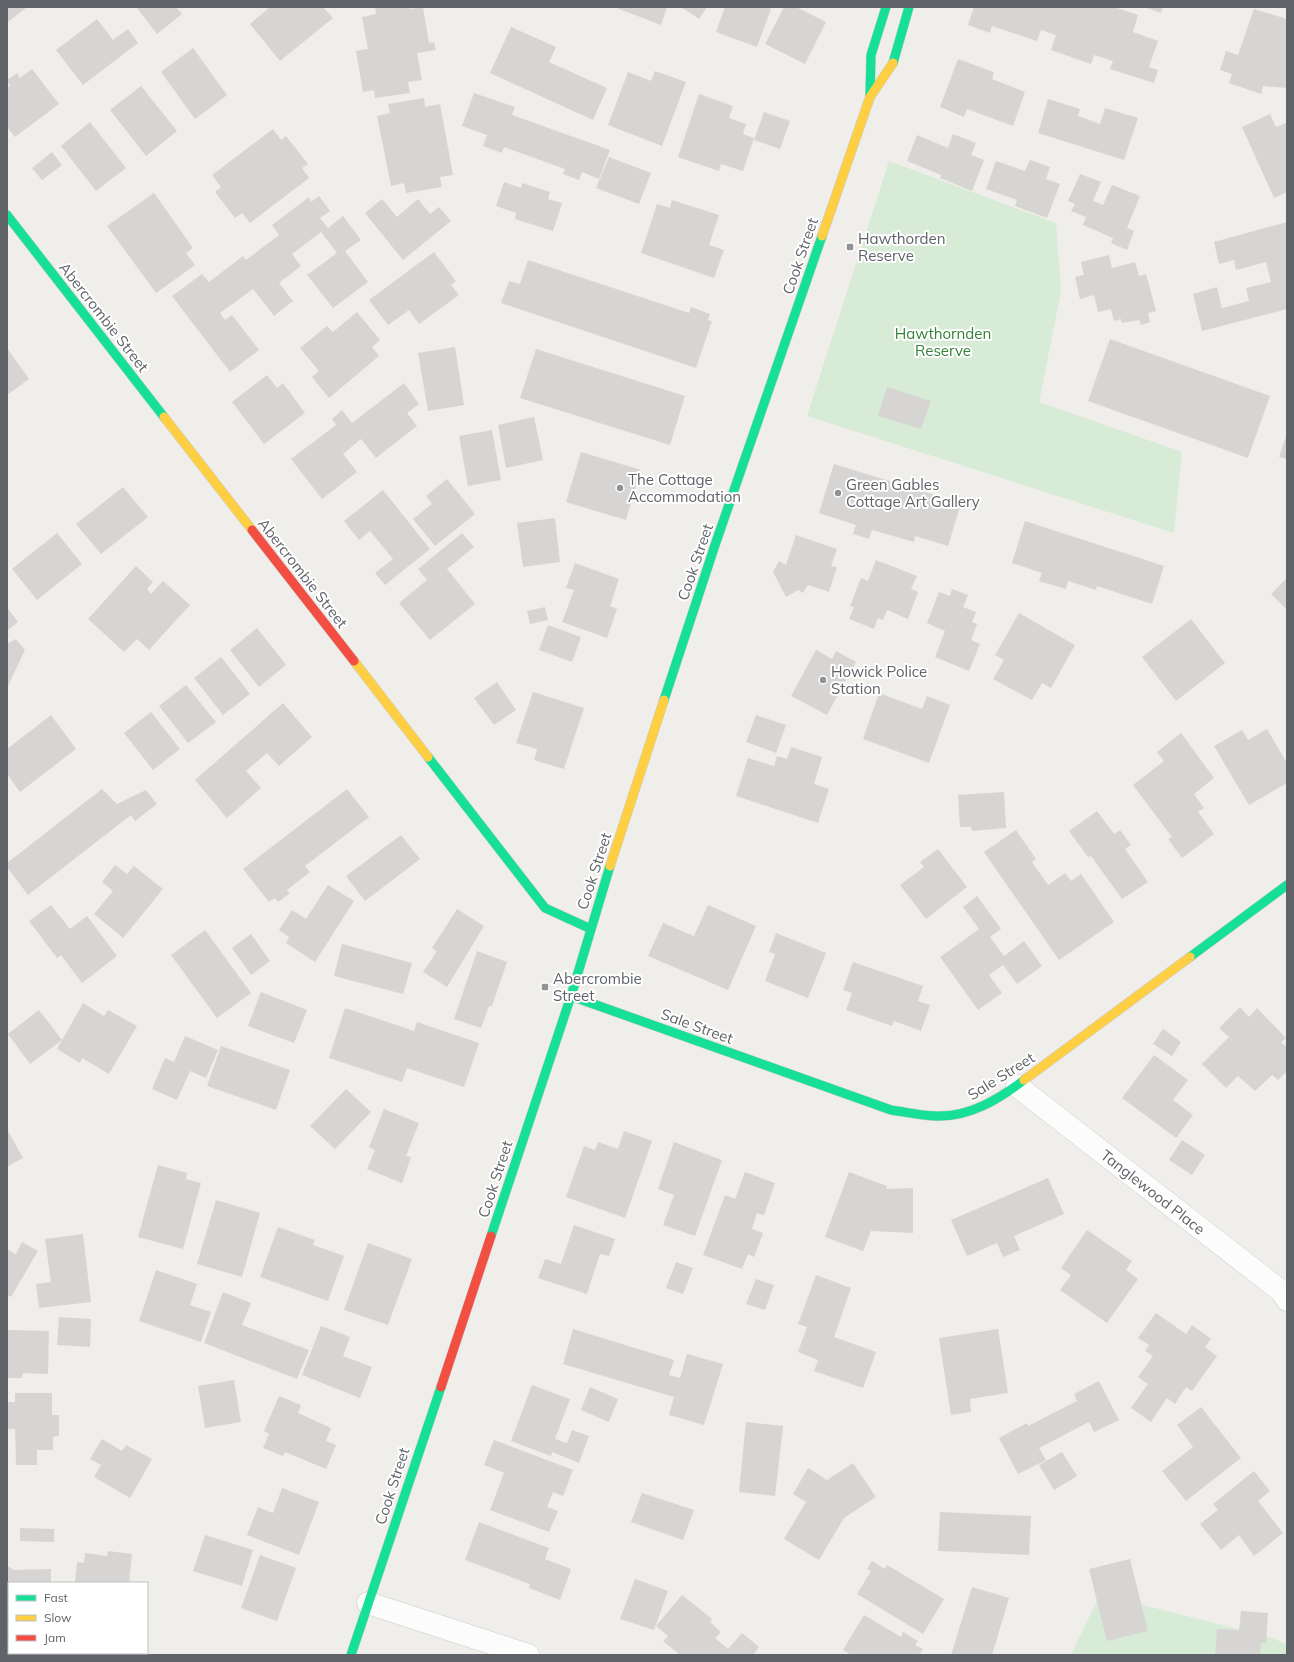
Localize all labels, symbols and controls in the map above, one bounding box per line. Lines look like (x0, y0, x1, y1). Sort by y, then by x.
street label: Cook Street (778, 215, 822, 297)
place label: Hawthorden Reserve (858, 229, 946, 265)
marker: Hawthorden Reserve (845, 242, 855, 252)
street label: Abercrombie Street (55, 258, 153, 376)
park label: Hawthornden Reserve (895, 324, 991, 360)
place label: The Cottage Accommodation (628, 470, 741, 506)
place label: Green Gables Cottage Art Gallery (846, 475, 980, 511)
marker: The Cottage Accommodation (615, 483, 625, 493)
marker: Green Gables Cottage Art Gallery (833, 488, 843, 498)
street label: Abercrombie Street (254, 514, 352, 632)
street label: Cook Street (673, 521, 717, 603)
place label: Howick Police Station (831, 662, 927, 698)
marker: Howick Police Station (818, 675, 828, 685)
street label: Cook Street (573, 830, 615, 912)
place label: Abercrombie Street (553, 969, 642, 1005)
marker: Abercrombie Street (540, 982, 550, 992)
street label: Sale Street (658, 1004, 736, 1048)
street label: Sale Street (964, 1048, 1038, 1104)
street label: Cook Street (474, 1138, 516, 1220)
street label: Tanglewood Place (1097, 1145, 1209, 1239)
street label: Cook Street (371, 1445, 413, 1527)
legend (8, 1582, 148, 1654)
text: Fast (44, 1590, 68, 1605)
text: Slow (44, 1610, 72, 1625)
text: Jam (44, 1630, 66, 1645)

